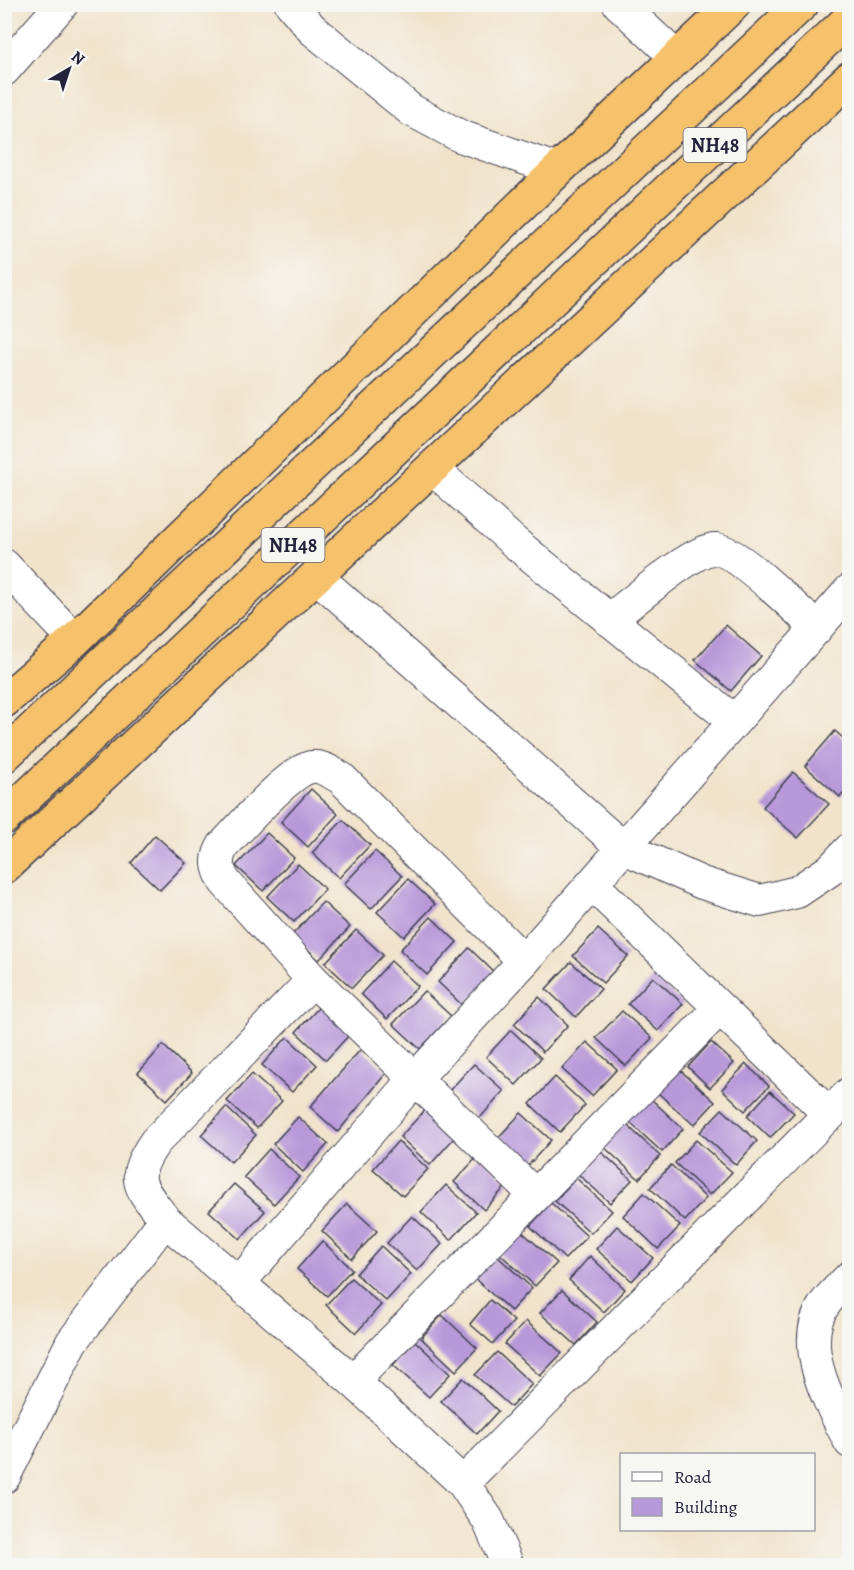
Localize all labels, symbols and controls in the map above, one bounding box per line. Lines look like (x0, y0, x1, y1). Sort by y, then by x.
north arrow (39, 39, 99, 99)
text: N (66, 46, 90, 71)
road number: NH48 (684, 128, 746, 162)
road number: NH48 (262, 528, 324, 562)
legend (620, 1453, 815, 1531)
text: Road (674, 1465, 712, 1489)
text: Building (674, 1495, 738, 1519)

